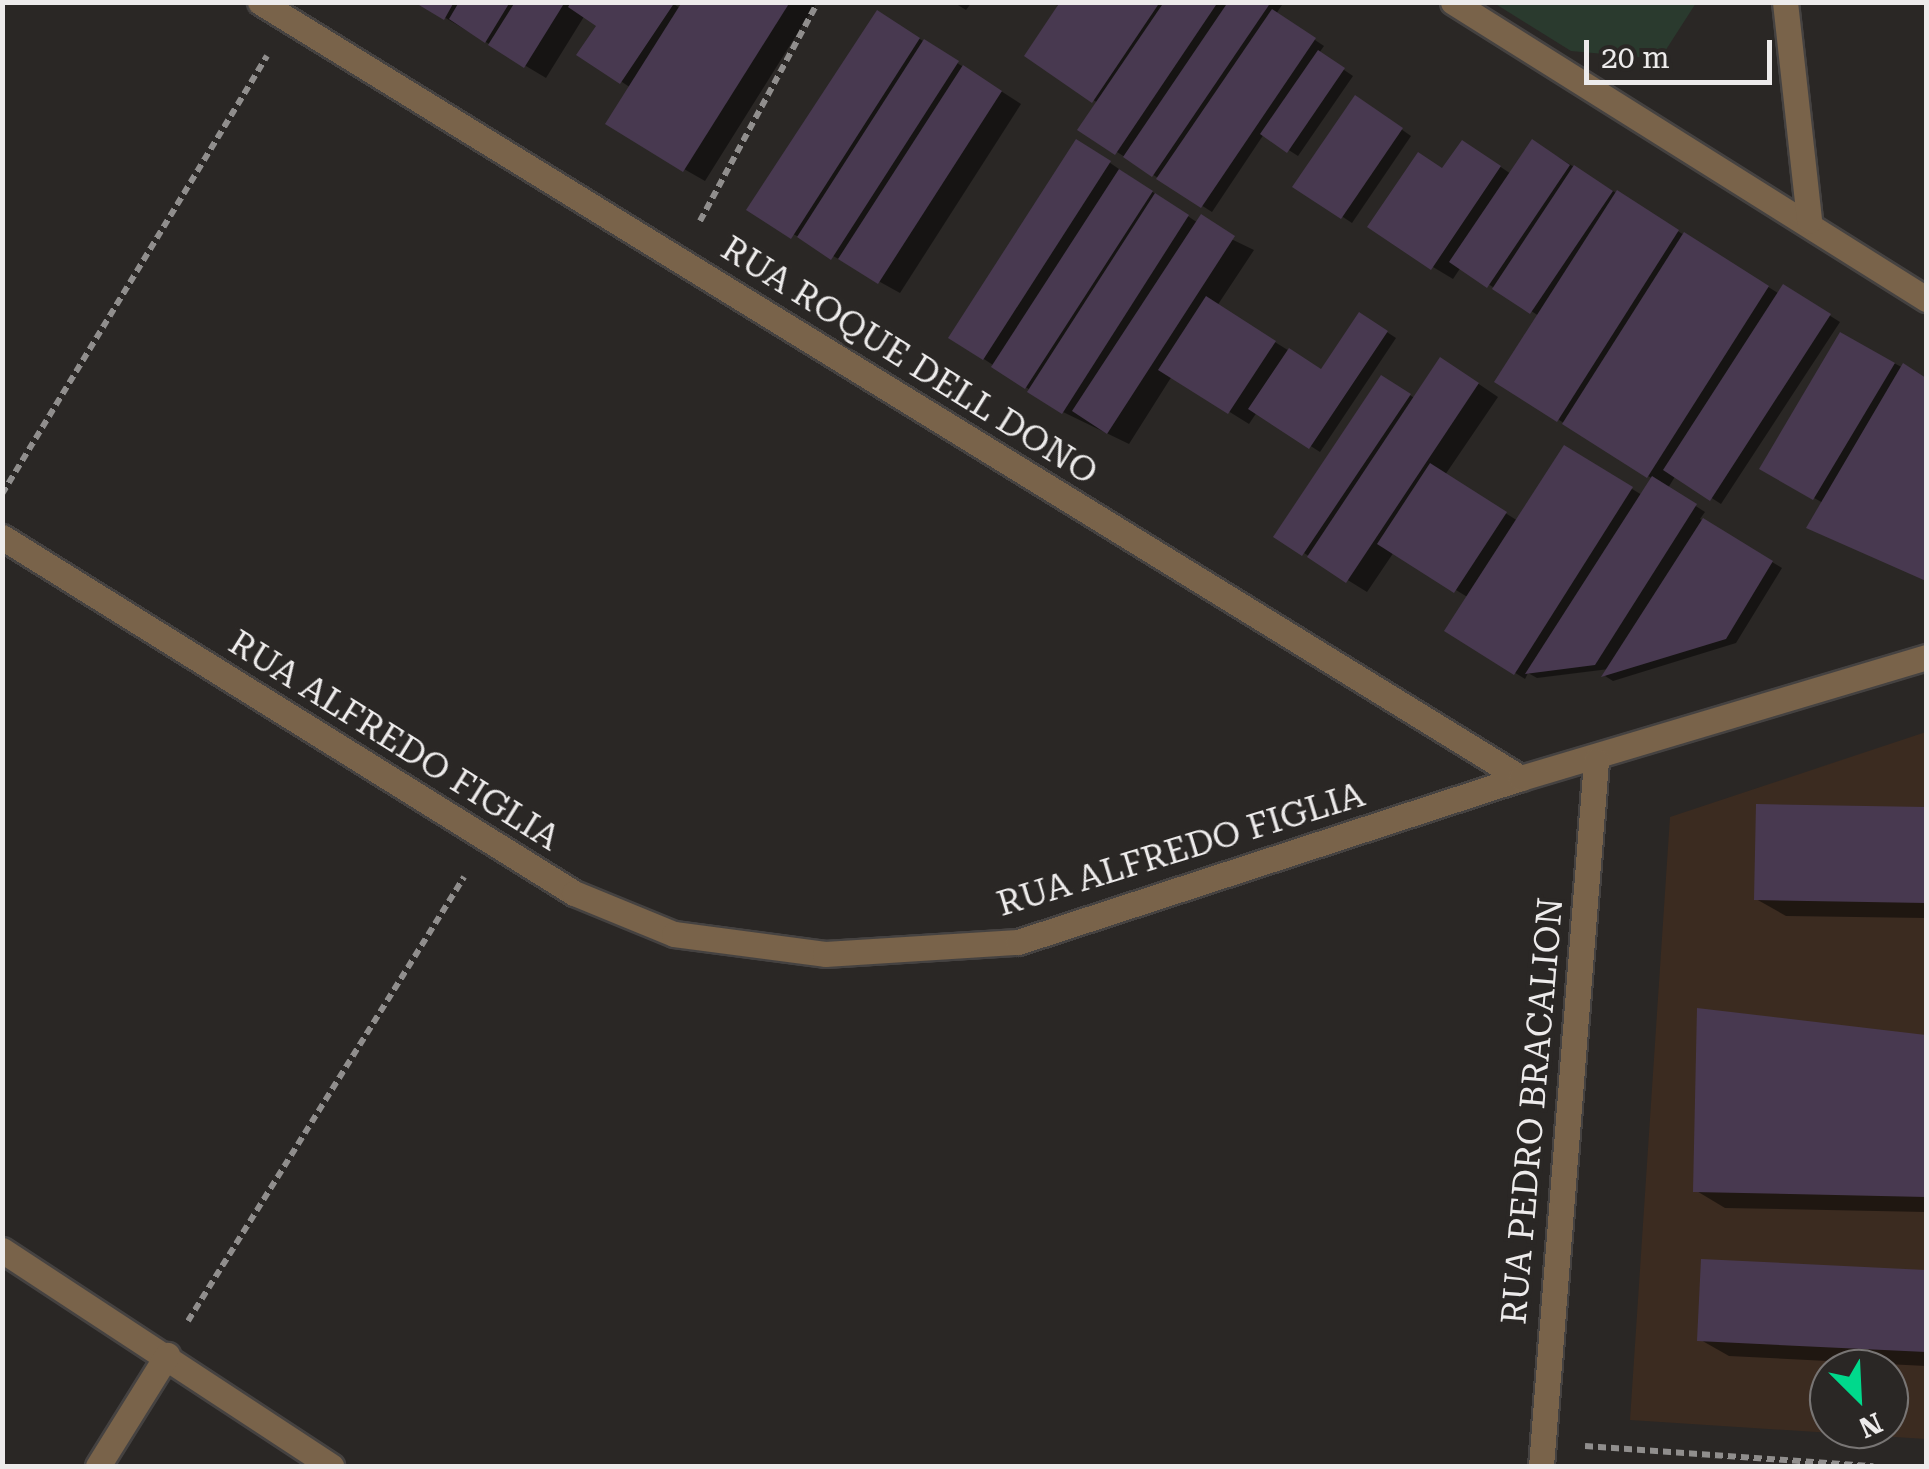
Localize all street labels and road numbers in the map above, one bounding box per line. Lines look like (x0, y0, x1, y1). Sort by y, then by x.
street label: RUA ROQUE DELL DONO (713, 228, 1105, 494)
street label: RUA ALFREDO FIGLIA (221, 622, 567, 860)
street label: RUA ALFREDO FIGLIA (992, 774, 1370, 926)
street label: RUA PEDRO BRACALION (1493, 896, 1573, 1326)

